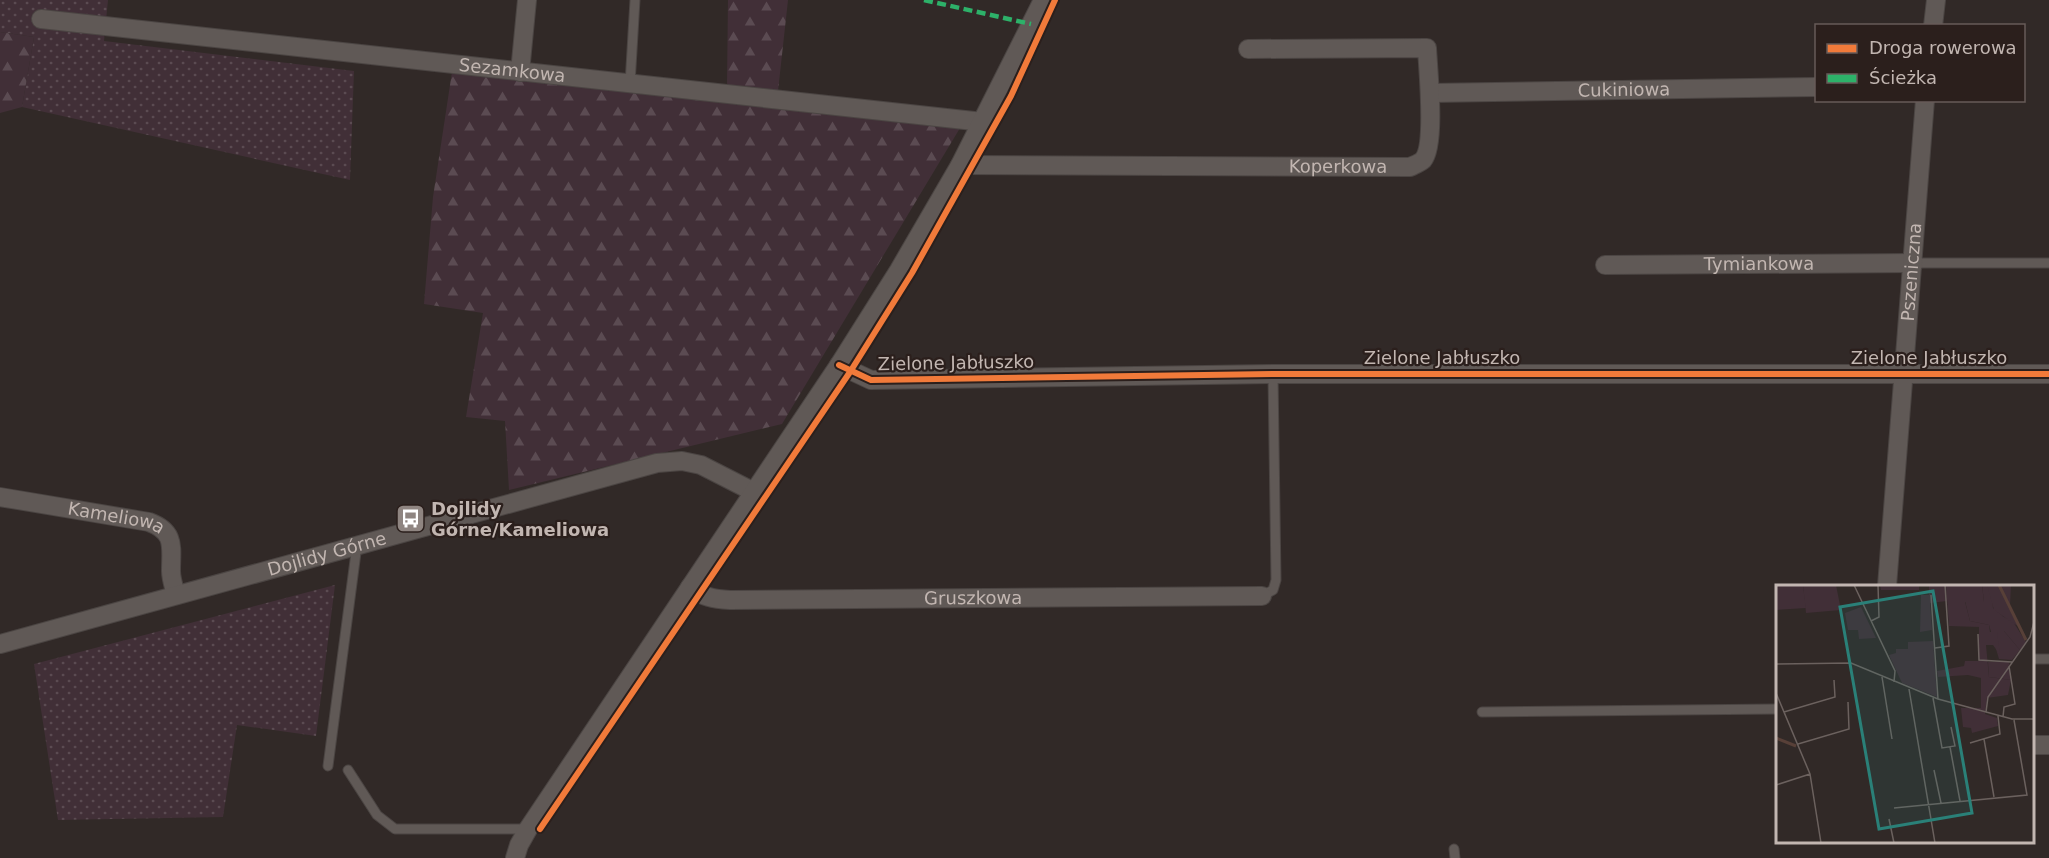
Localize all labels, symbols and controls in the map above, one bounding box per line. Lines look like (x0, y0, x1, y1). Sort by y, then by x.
legend (1815, 24, 2025, 102)
text: Droga rowerowa (1869, 37, 2017, 58)
street label: Sezamkowa (458, 54, 567, 86)
text: Ścieżka (1869, 67, 1937, 88)
street label: Cukiniowa (1577, 78, 1670, 101)
street label: Koperkowa (1289, 155, 1387, 177)
street label: Pszeniczna (1897, 222, 1925, 322)
street label: Tymiankowa (1703, 253, 1814, 274)
street label: Zielone Jabłuszko (1364, 347, 1520, 368)
street label: Zielone Jabłuszko (1851, 347, 2007, 368)
street label: Zielone Jabłuszko (878, 351, 1034, 374)
street label: Kameliowa (66, 498, 169, 538)
place label: Dojlidy Górne/Kameliowa (431, 498, 609, 540)
bus stop icon: Dojlidy Górne/Kameliowa (394, 503, 426, 535)
street label: Dojlidy Górne (265, 527, 388, 580)
inset map (1776, 585, 2034, 843)
street label: Gruszkowa (924, 587, 1022, 609)

